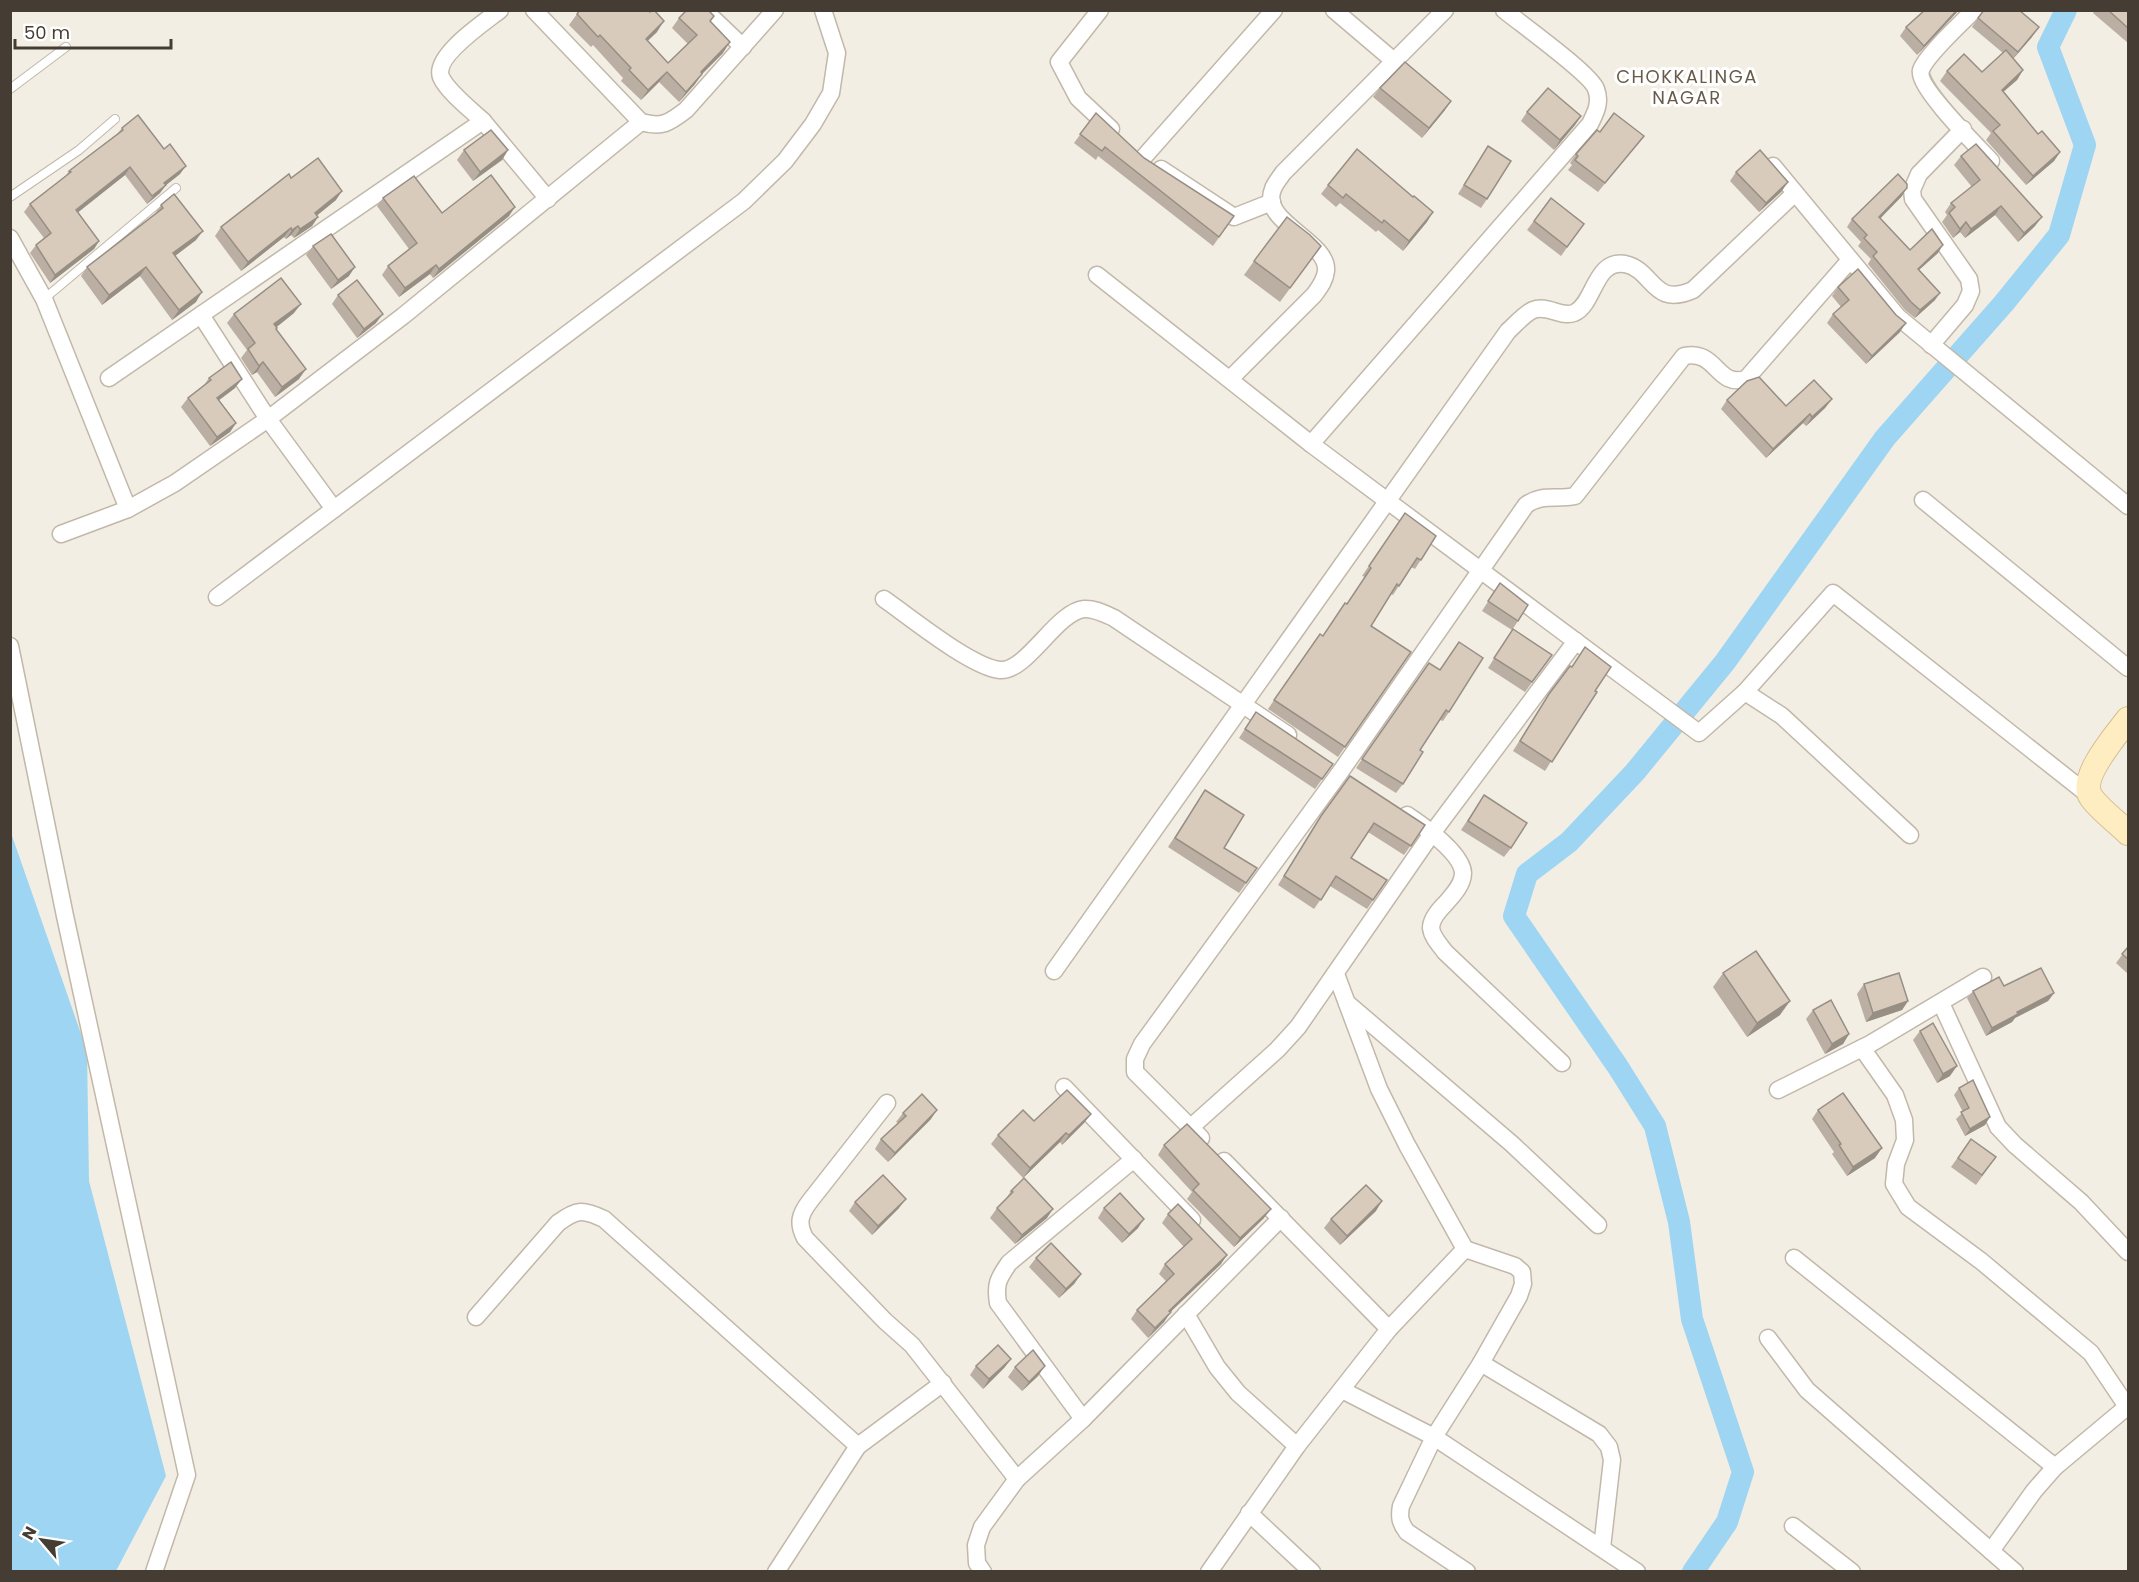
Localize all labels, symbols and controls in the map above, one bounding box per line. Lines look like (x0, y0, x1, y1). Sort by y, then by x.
scale bar (15, 12, 171, 50)
text: 50 m (24, 20, 70, 45)
district label: CHOKKALINGA NAGAR (1616, 64, 1758, 110)
north arrow (12, 1510, 72, 1570)
text: N (16, 1522, 42, 1544)

